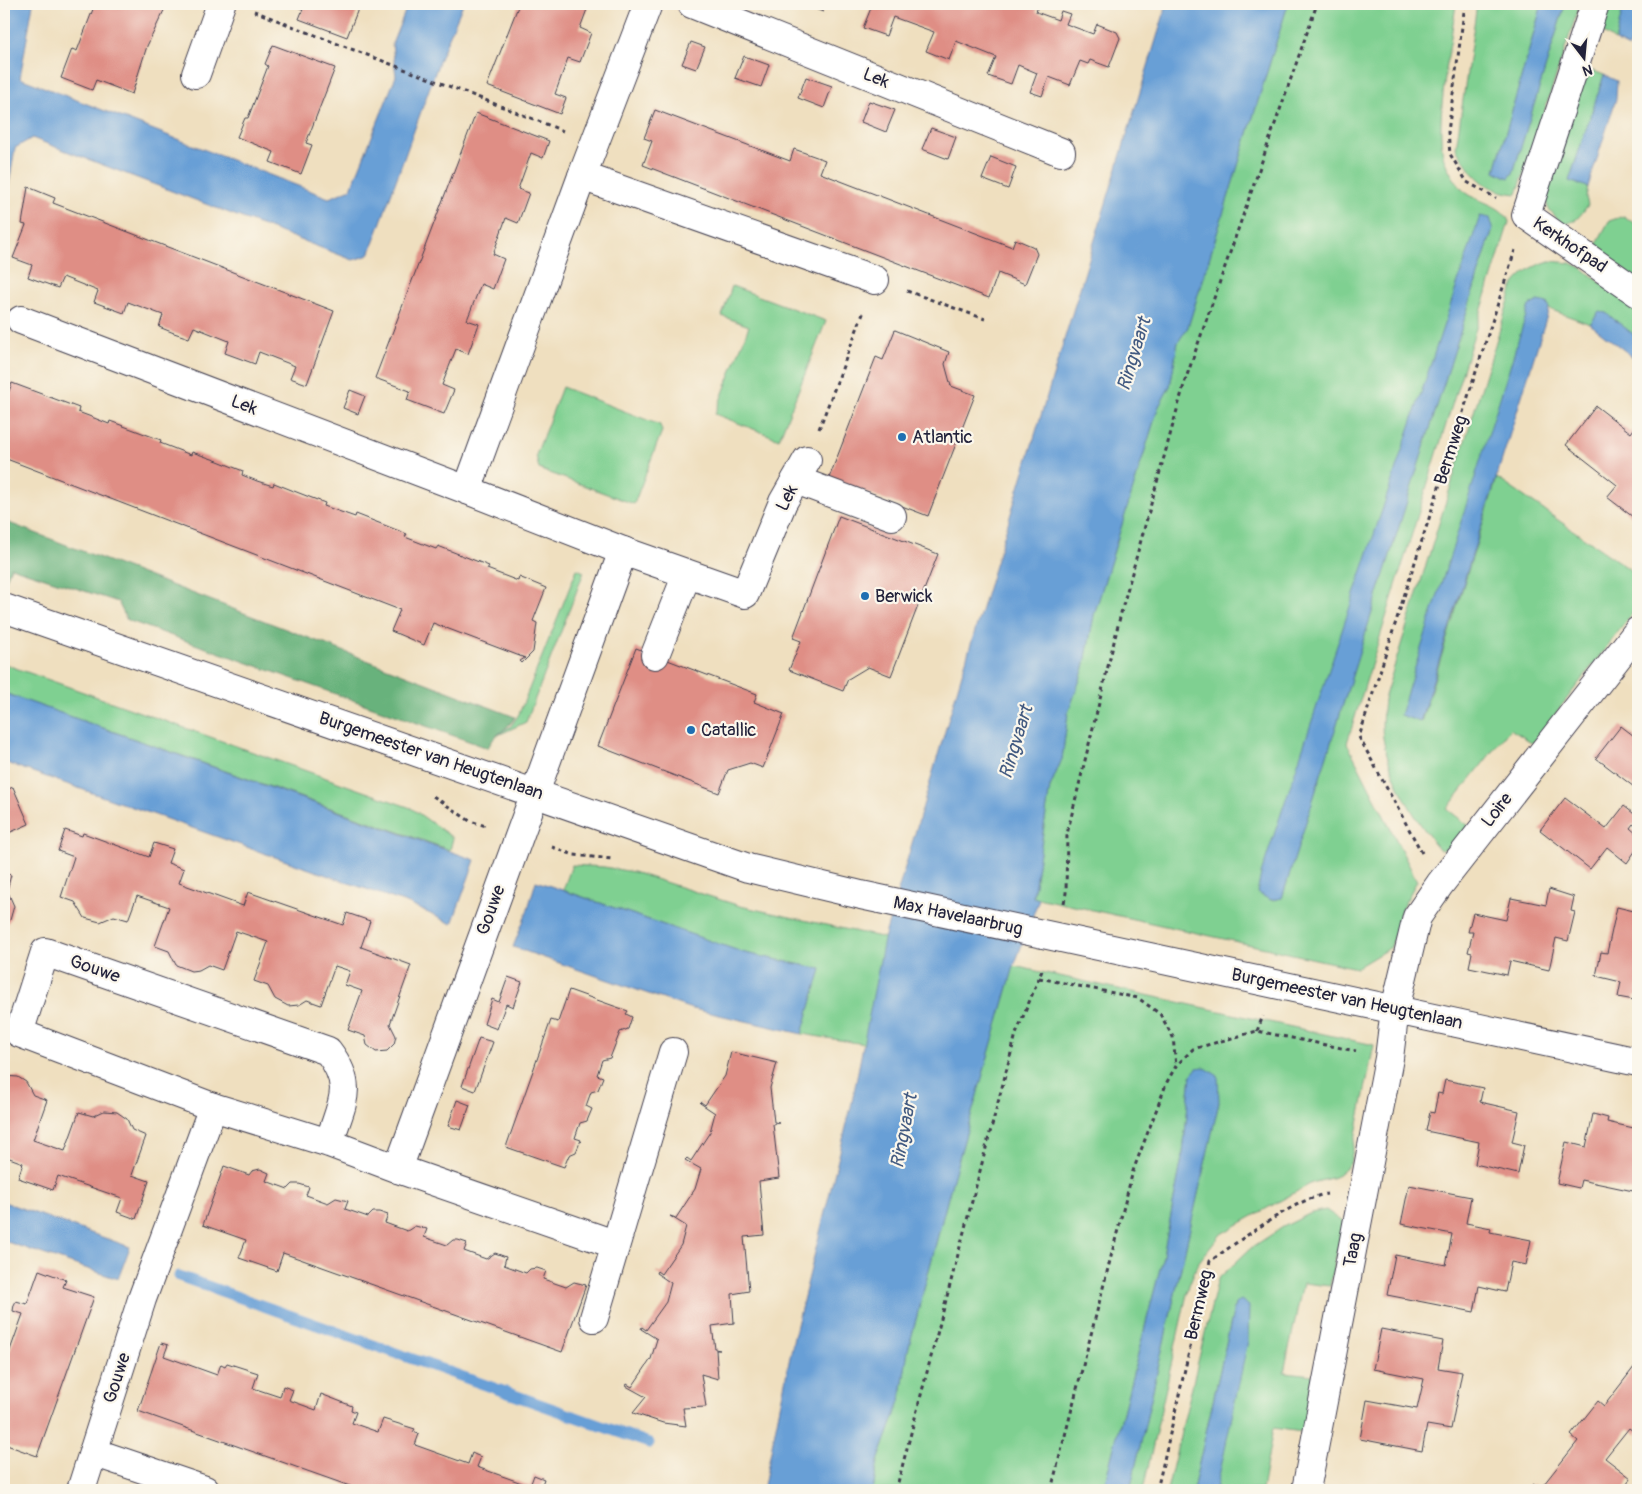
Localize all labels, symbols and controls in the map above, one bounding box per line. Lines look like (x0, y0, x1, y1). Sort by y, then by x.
north arrow (1560, 32, 1610, 82)
text: N (1581, 61, 1594, 79)
street label: Lek (859, 62, 893, 94)
street label: Kerkhofpad (1528, 212, 1612, 278)
water label: Ringvaart (1112, 312, 1157, 393)
street label: Lek (227, 390, 261, 421)
street label: Bermweg (1429, 412, 1473, 488)
place label: Atlantic (912, 426, 973, 449)
marker: Atlantic (896, 431, 908, 443)
street label: Lek (771, 481, 803, 515)
place label: Berwick (875, 585, 933, 608)
marker: Berwick (859, 590, 871, 602)
water label: Ringvaart (994, 700, 1039, 781)
street label: Burgemeester van Heugtenlaan (316, 707, 546, 805)
place label: Catallic (701, 719, 756, 742)
marker: Catallic (685, 724, 697, 736)
street label: Loire (1476, 788, 1518, 832)
street label: Gouwe (471, 882, 511, 938)
street label: Max Havelaarbrug (891, 891, 1025, 941)
street label: Gouwe (67, 950, 123, 988)
street label: Burgemeester van Heugtenlaan (1229, 963, 1465, 1035)
water label: Ringvaart (885, 1090, 923, 1170)
street label: Taag (1338, 1231, 1368, 1269)
street label: Bermweg (1180, 1268, 1218, 1342)
street label: Gouwe (98, 1350, 136, 1406)

